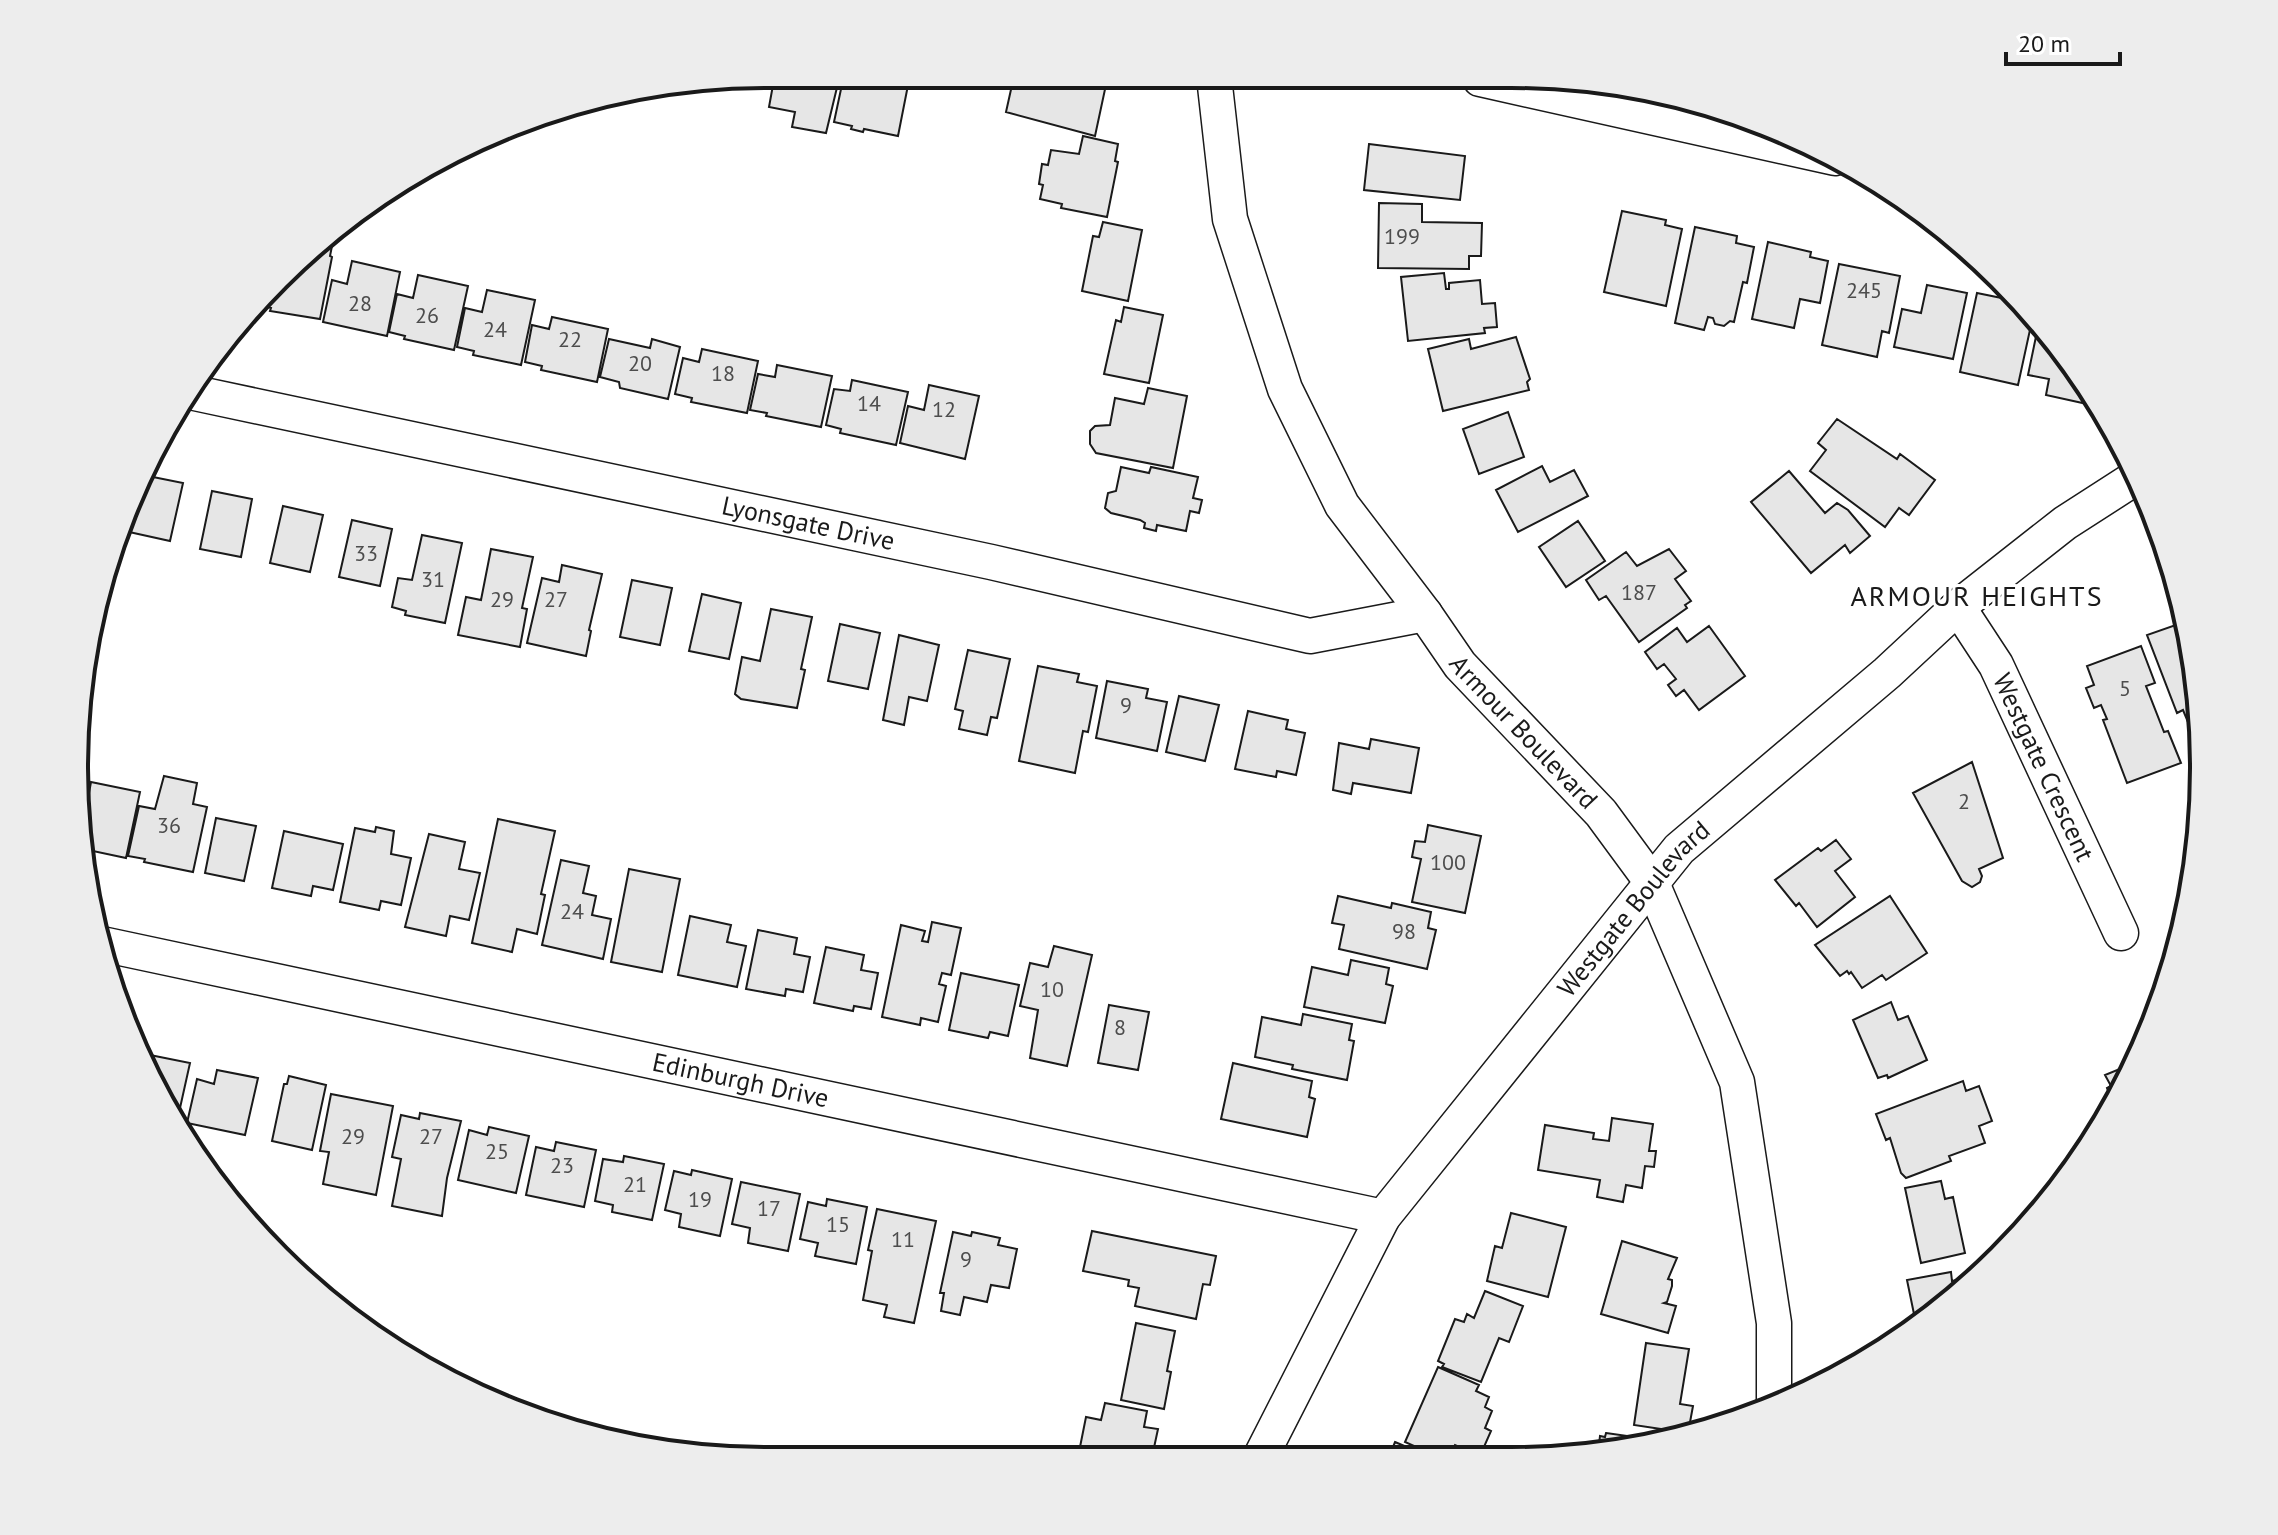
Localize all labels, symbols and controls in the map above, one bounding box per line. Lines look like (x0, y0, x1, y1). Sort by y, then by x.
scale bar (2006, 16, 2120, 66)
text: 20 m (2018, 28, 2070, 59)
house number: 199 (1384, 222, 1420, 250)
house number: 245 (1846, 276, 1882, 304)
house number: 28 (348, 289, 372, 317)
house number: 26 (415, 301, 439, 329)
house number: 24 (483, 315, 507, 343)
house number: 22 (558, 325, 582, 353)
house number: 20 (628, 349, 652, 377)
house number: 18 (711, 359, 735, 387)
house number: 14 (857, 389, 881, 417)
house number: 12 (932, 395, 956, 423)
street label: Lyonsgate Drive (719, 488, 898, 557)
house number: 33 (354, 539, 378, 567)
house number: 31 (421, 565, 445, 593)
district label: ARMOUR HEIGHTS (1850, 577, 2104, 614)
house number: 187 (1621, 578, 1657, 606)
house number: 29 (490, 585, 514, 613)
house number: 27 (544, 585, 568, 613)
street label: Armour Boulevard (1442, 649, 1605, 816)
street label: Westgate Crescent (1986, 668, 2102, 866)
house number: 5 (2119, 674, 2131, 702)
house number: 9 (1120, 691, 1132, 719)
house number: 2 (1958, 787, 1970, 815)
house number: 36 (157, 811, 181, 839)
street label: Westgate Boulevard (1550, 813, 1716, 1003)
house number: 100 (1430, 848, 1466, 876)
house number: 24 (560, 897, 584, 925)
house number: 98 (1392, 917, 1416, 945)
house number: 10 (1040, 975, 1064, 1003)
house number: 8 (1114, 1013, 1126, 1041)
street label: Edinburgh Drive (649, 1045, 832, 1114)
house number: 29 (341, 1122, 365, 1150)
house number: 27 (419, 1122, 443, 1150)
house number: 25 (485, 1137, 509, 1165)
house number: 23 (550, 1151, 574, 1179)
house number: 21 (623, 1170, 647, 1198)
house number: 19 (688, 1185, 712, 1213)
house number: 17 (757, 1194, 781, 1222)
house number: 15 (826, 1210, 850, 1238)
house number: 11 (891, 1225, 915, 1253)
house number: 9 (960, 1245, 972, 1273)

